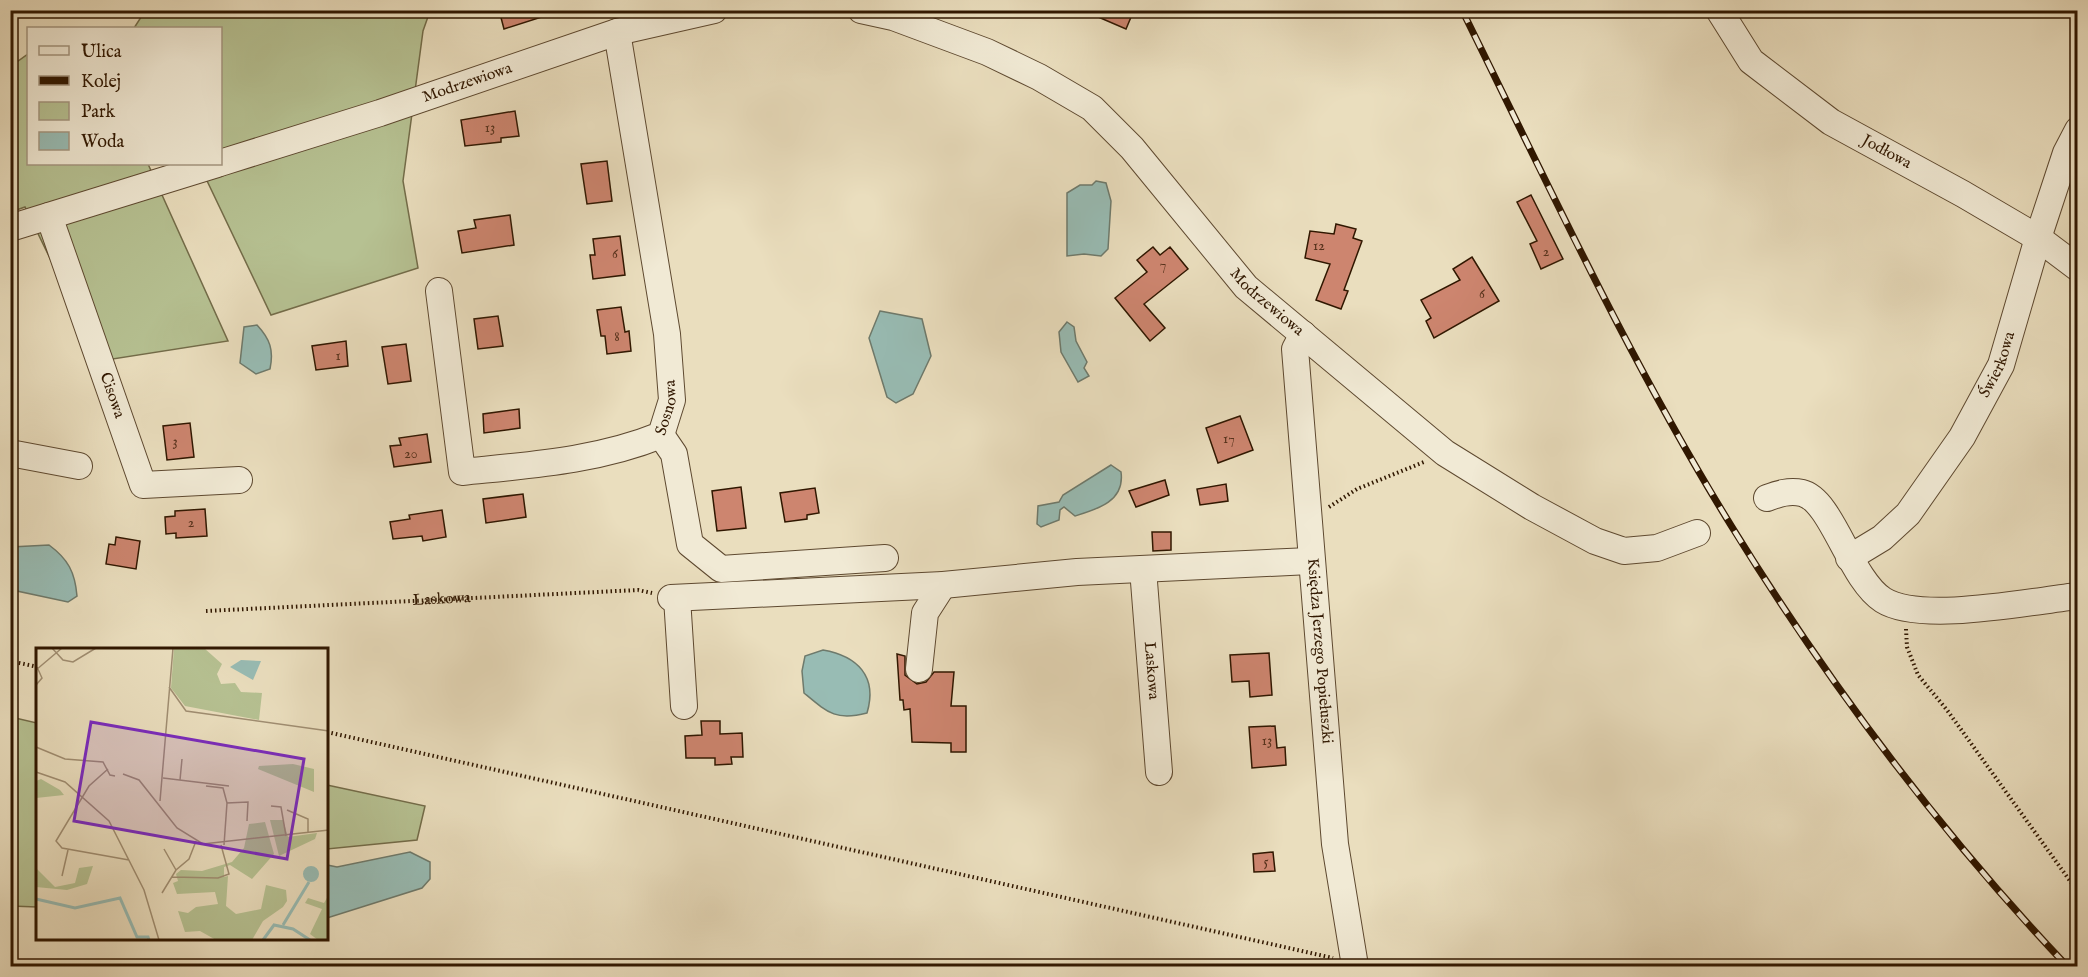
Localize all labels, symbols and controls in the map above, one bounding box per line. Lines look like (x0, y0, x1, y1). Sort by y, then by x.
legend (27, 27, 222, 165)
text: Ulica (81, 41, 122, 64)
street label: Modrzewiowa (420, 59, 515, 108)
text: Kolej (81, 71, 121, 94)
text: Park (81, 101, 116, 124)
house number: 13 (485, 119, 495, 137)
street label: Jodłowa (1856, 130, 1915, 174)
text: Woda (81, 131, 125, 154)
house number: 12 (1313, 237, 1325, 255)
house number: 2 (1543, 243, 1550, 261)
house number: 6 (612, 245, 619, 263)
house number: 7 (1160, 256, 1166, 274)
street label: Modrzewiowa (1225, 264, 1308, 341)
house number: 6 (1479, 285, 1486, 303)
house number: 8 (614, 328, 620, 346)
street label: Świerkowa (1973, 329, 2020, 401)
house number: 1 (335, 347, 341, 365)
street label: Cisowa (94, 370, 129, 421)
street label: Sosnowa (651, 379, 683, 438)
house number: 17 (1223, 430, 1235, 448)
house number: 3 (172, 433, 178, 451)
house number: 20 (404, 445, 418, 463)
house number: 2 (188, 514, 195, 532)
street label: Księdza Jerzego Popiełuszki (1302, 557, 1337, 745)
street label: Laskowa (412, 588, 471, 611)
street label: Laskowa (1139, 641, 1163, 701)
inset map (36, 648, 328, 941)
house number: 13 (1262, 732, 1272, 750)
house number: 5 (1263, 853, 1269, 871)

